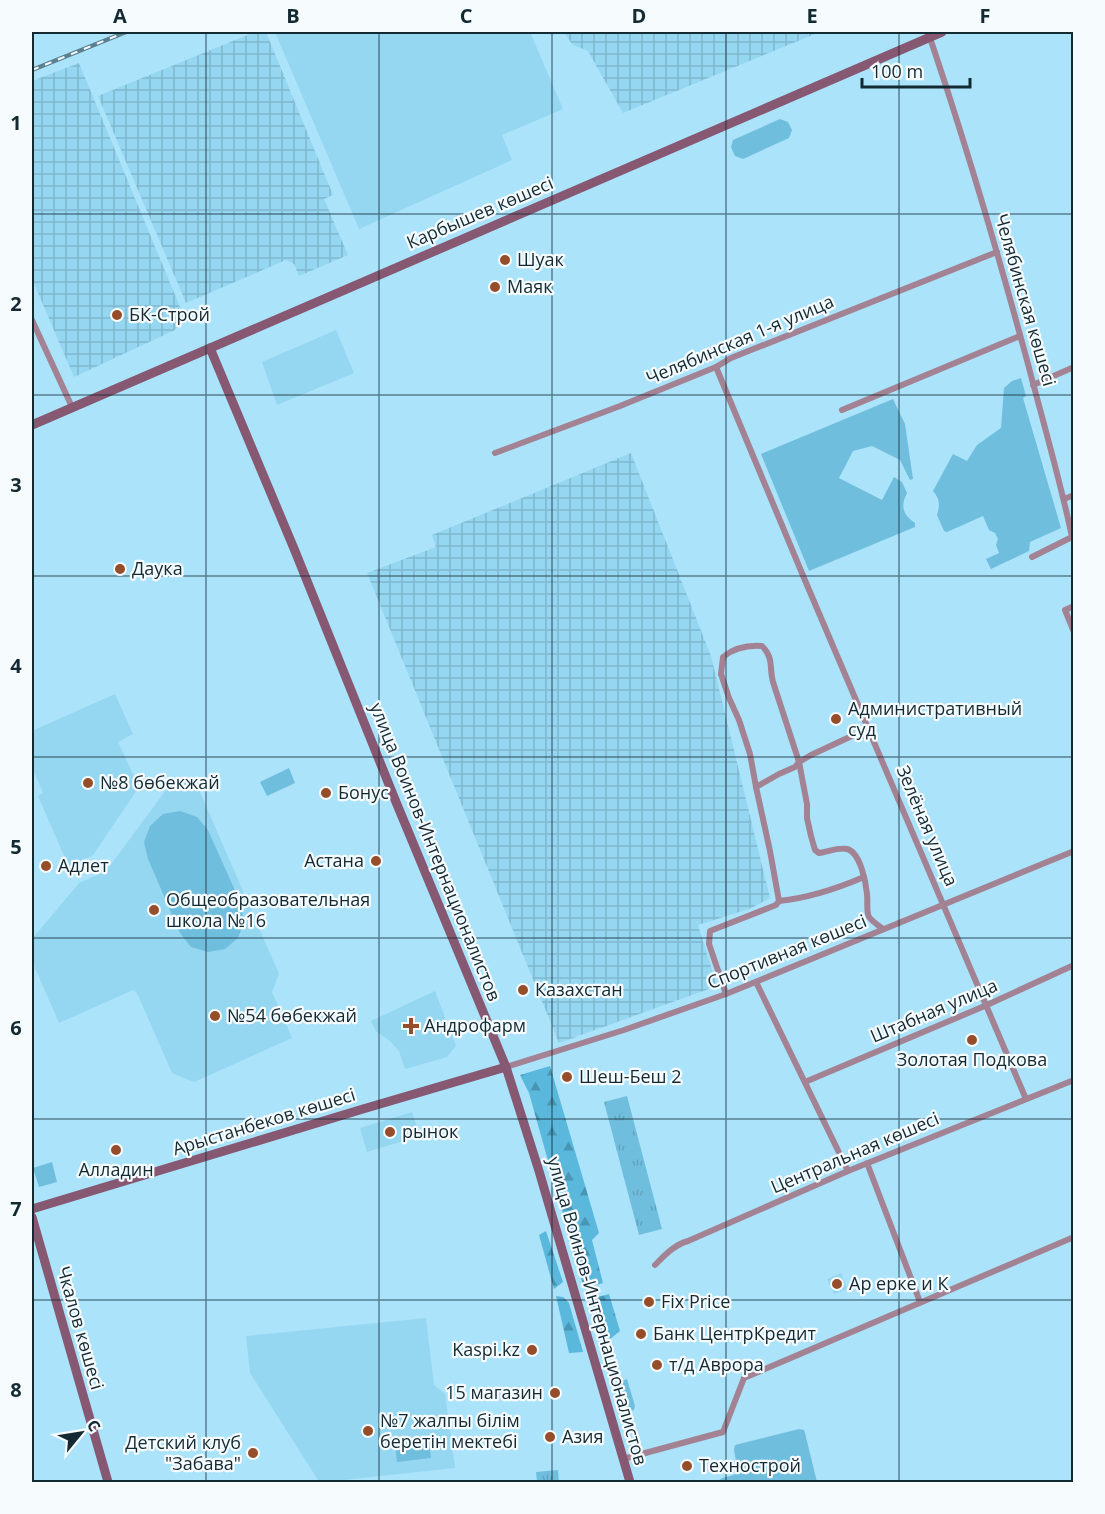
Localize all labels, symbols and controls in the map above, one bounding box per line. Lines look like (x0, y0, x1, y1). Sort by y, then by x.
text: A (113, 2, 127, 29)
text: B (286, 2, 300, 29)
text: C (460, 2, 473, 29)
text: D (632, 2, 646, 29)
text: E (806, 2, 818, 29)
text: F (980, 2, 990, 29)
scale bar (862, 51, 970, 89)
text: 100 m (871, 59, 923, 83)
text: 1 (10, 109, 22, 136)
street label: Карбышев көшесі (403, 170, 557, 254)
street label: Челябинская көшесі (990, 211, 1062, 389)
place label: Шуак (517, 247, 565, 271)
marker: Шуак (498, 253, 512, 267)
place label: Маяк (507, 274, 553, 298)
marker: Маяк (488, 280, 502, 294)
street label: Челябинская 1-я улица (642, 289, 837, 390)
text: 2 (10, 290, 22, 317)
place label: БК-Строй (129, 302, 210, 326)
marker: БК-Строй (110, 308, 124, 322)
text: 3 (10, 471, 22, 498)
place label: Даука (132, 556, 183, 580)
marker: Даука (113, 562, 127, 576)
text: 4 (10, 652, 22, 679)
place label: Административный суд (848, 696, 1022, 741)
street label: улица Воинов-Интернационалистов (365, 699, 507, 1004)
marker: Административный суд (829, 712, 843, 726)
street label: Зелёная улица (892, 762, 964, 890)
place label: №8 бөбекжай (100, 770, 220, 794)
marker: №8 бөбекжай (81, 776, 95, 790)
place label: Бонус (338, 780, 389, 804)
marker: Бонус (319, 786, 333, 800)
text: 5 (10, 833, 22, 860)
place label: Астана (304, 848, 364, 872)
place label: Адлет (58, 853, 109, 877)
marker: Астана (369, 854, 383, 868)
marker: Адлет (39, 859, 53, 873)
place label: Общеобразовательная школа №16 (166, 887, 370, 932)
marker: Общеобразовательная школа №16 (147, 903, 161, 917)
street label: Спортивная көшесі (703, 908, 870, 994)
street label: Штабная улица (866, 972, 1001, 1048)
place label: Казахстан (535, 977, 623, 1001)
marker: Казахстан (516, 983, 530, 997)
place label: №54 бөбекжай (227, 1003, 357, 1027)
marker: №54 бөбекжай (208, 1009, 222, 1023)
place label: Андрофарм (424, 1013, 526, 1037)
text: 6 (10, 1014, 22, 1041)
marker: Андрофарм (402, 1017, 420, 1035)
marker: Золотая Подкова (965, 1033, 979, 1047)
place label: Золотая Подкова (897, 1047, 1047, 1071)
place label: Шеш-Беш 2 (579, 1064, 682, 1088)
marker: Шеш-Беш 2 (560, 1070, 574, 1084)
street label: Арыстанбеков көшесі (169, 1082, 358, 1160)
street label: Центральная көшесі (767, 1106, 942, 1198)
place label: рынок (402, 1119, 459, 1143)
marker: рынок (383, 1125, 397, 1139)
marker: Алладин (109, 1143, 123, 1157)
street label: улица Воинов-Интернационалистов (542, 1154, 654, 1468)
place label: Алладин (78, 1157, 154, 1181)
text: 7 (10, 1195, 22, 1222)
street label: Чкалов көшесі (52, 1263, 110, 1392)
place label: Ар ерке и К (849, 1271, 948, 1295)
marker: Ар ерке и К (830, 1277, 844, 1291)
place label: Fix Price (661, 1289, 730, 1313)
marker: Fix Price (642, 1295, 656, 1309)
place label: Банк ЦентрКредит (653, 1321, 817, 1345)
marker: Банк ЦентрКредит (634, 1327, 648, 1341)
place label: Kaspi.kz (452, 1337, 520, 1361)
marker: Kaspi.kz (525, 1343, 539, 1357)
place label: т/д Аврора (669, 1352, 764, 1376)
marker: т/д Аврора (650, 1358, 664, 1372)
text: 8 (10, 1376, 22, 1403)
place label: 15 магазин (445, 1380, 543, 1404)
marker: 15 магазин (548, 1386, 562, 1400)
north arrow (51, 1403, 111, 1463)
place label: №7 жалпы білім беретін мектебі (380, 1408, 520, 1453)
text: С (82, 1416, 106, 1435)
marker: №7 жалпы білім беретін мектебі (361, 1424, 375, 1438)
place label: Азия (562, 1424, 604, 1448)
place label: Детский клуб "Забава" (125, 1430, 241, 1475)
marker: Азия (543, 1430, 557, 1444)
marker: Детский клуб "Забава" (246, 1446, 260, 1460)
place label: Технострой (699, 1453, 801, 1477)
marker: Технострой (680, 1459, 694, 1473)

